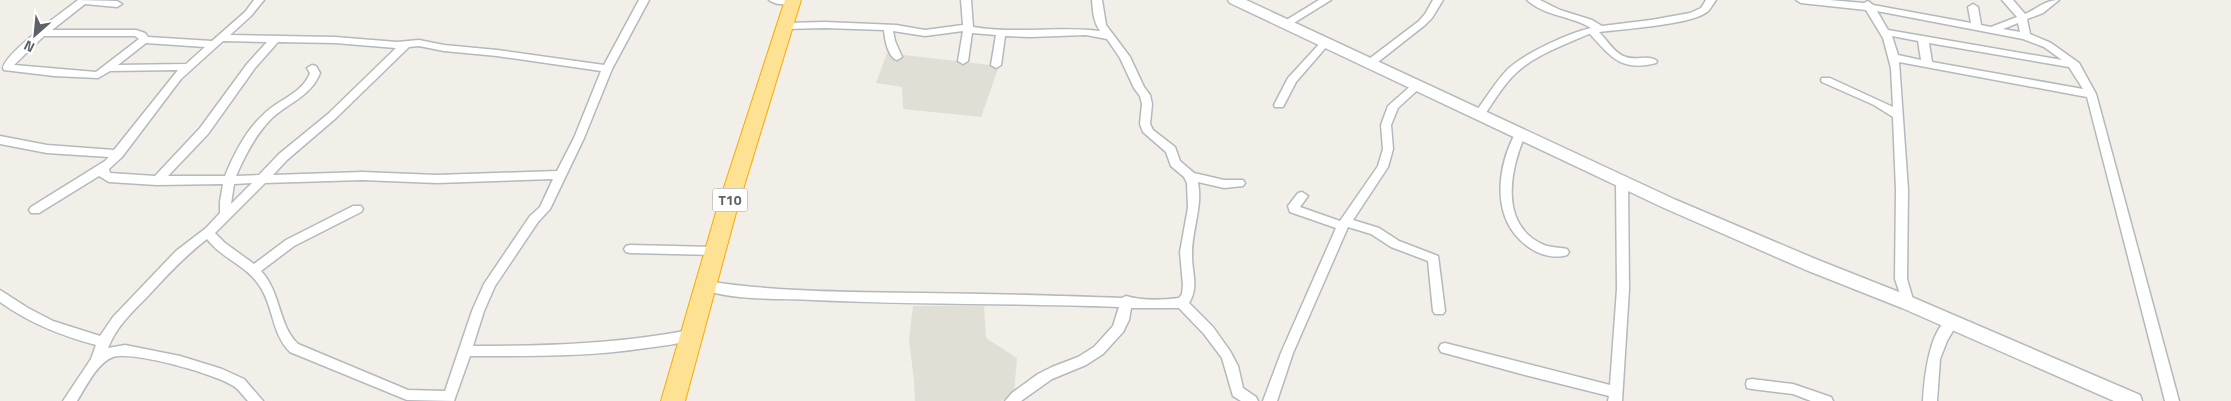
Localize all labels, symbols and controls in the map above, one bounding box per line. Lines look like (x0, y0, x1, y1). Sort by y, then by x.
north arrow (10, 10, 60, 60)
text: N (20, 35, 38, 59)
road number: T10 (712, 188, 748, 212)

